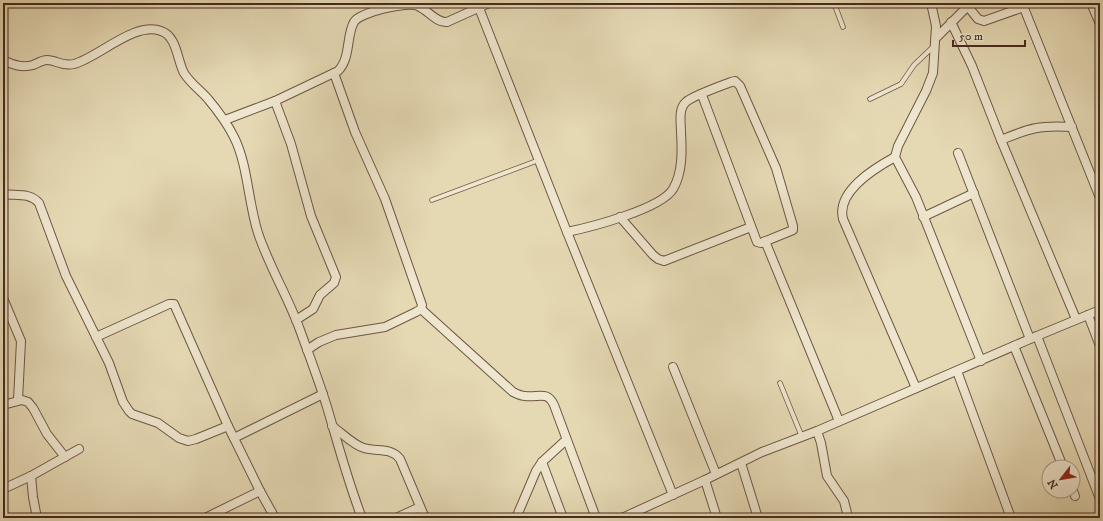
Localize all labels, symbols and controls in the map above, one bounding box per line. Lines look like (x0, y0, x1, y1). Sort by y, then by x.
scale bar (953, 22, 1025, 48)
text: 50 m (959, 29, 983, 44)
north arrow (1041, 459, 1081, 499)
text: N (1045, 476, 1062, 491)

